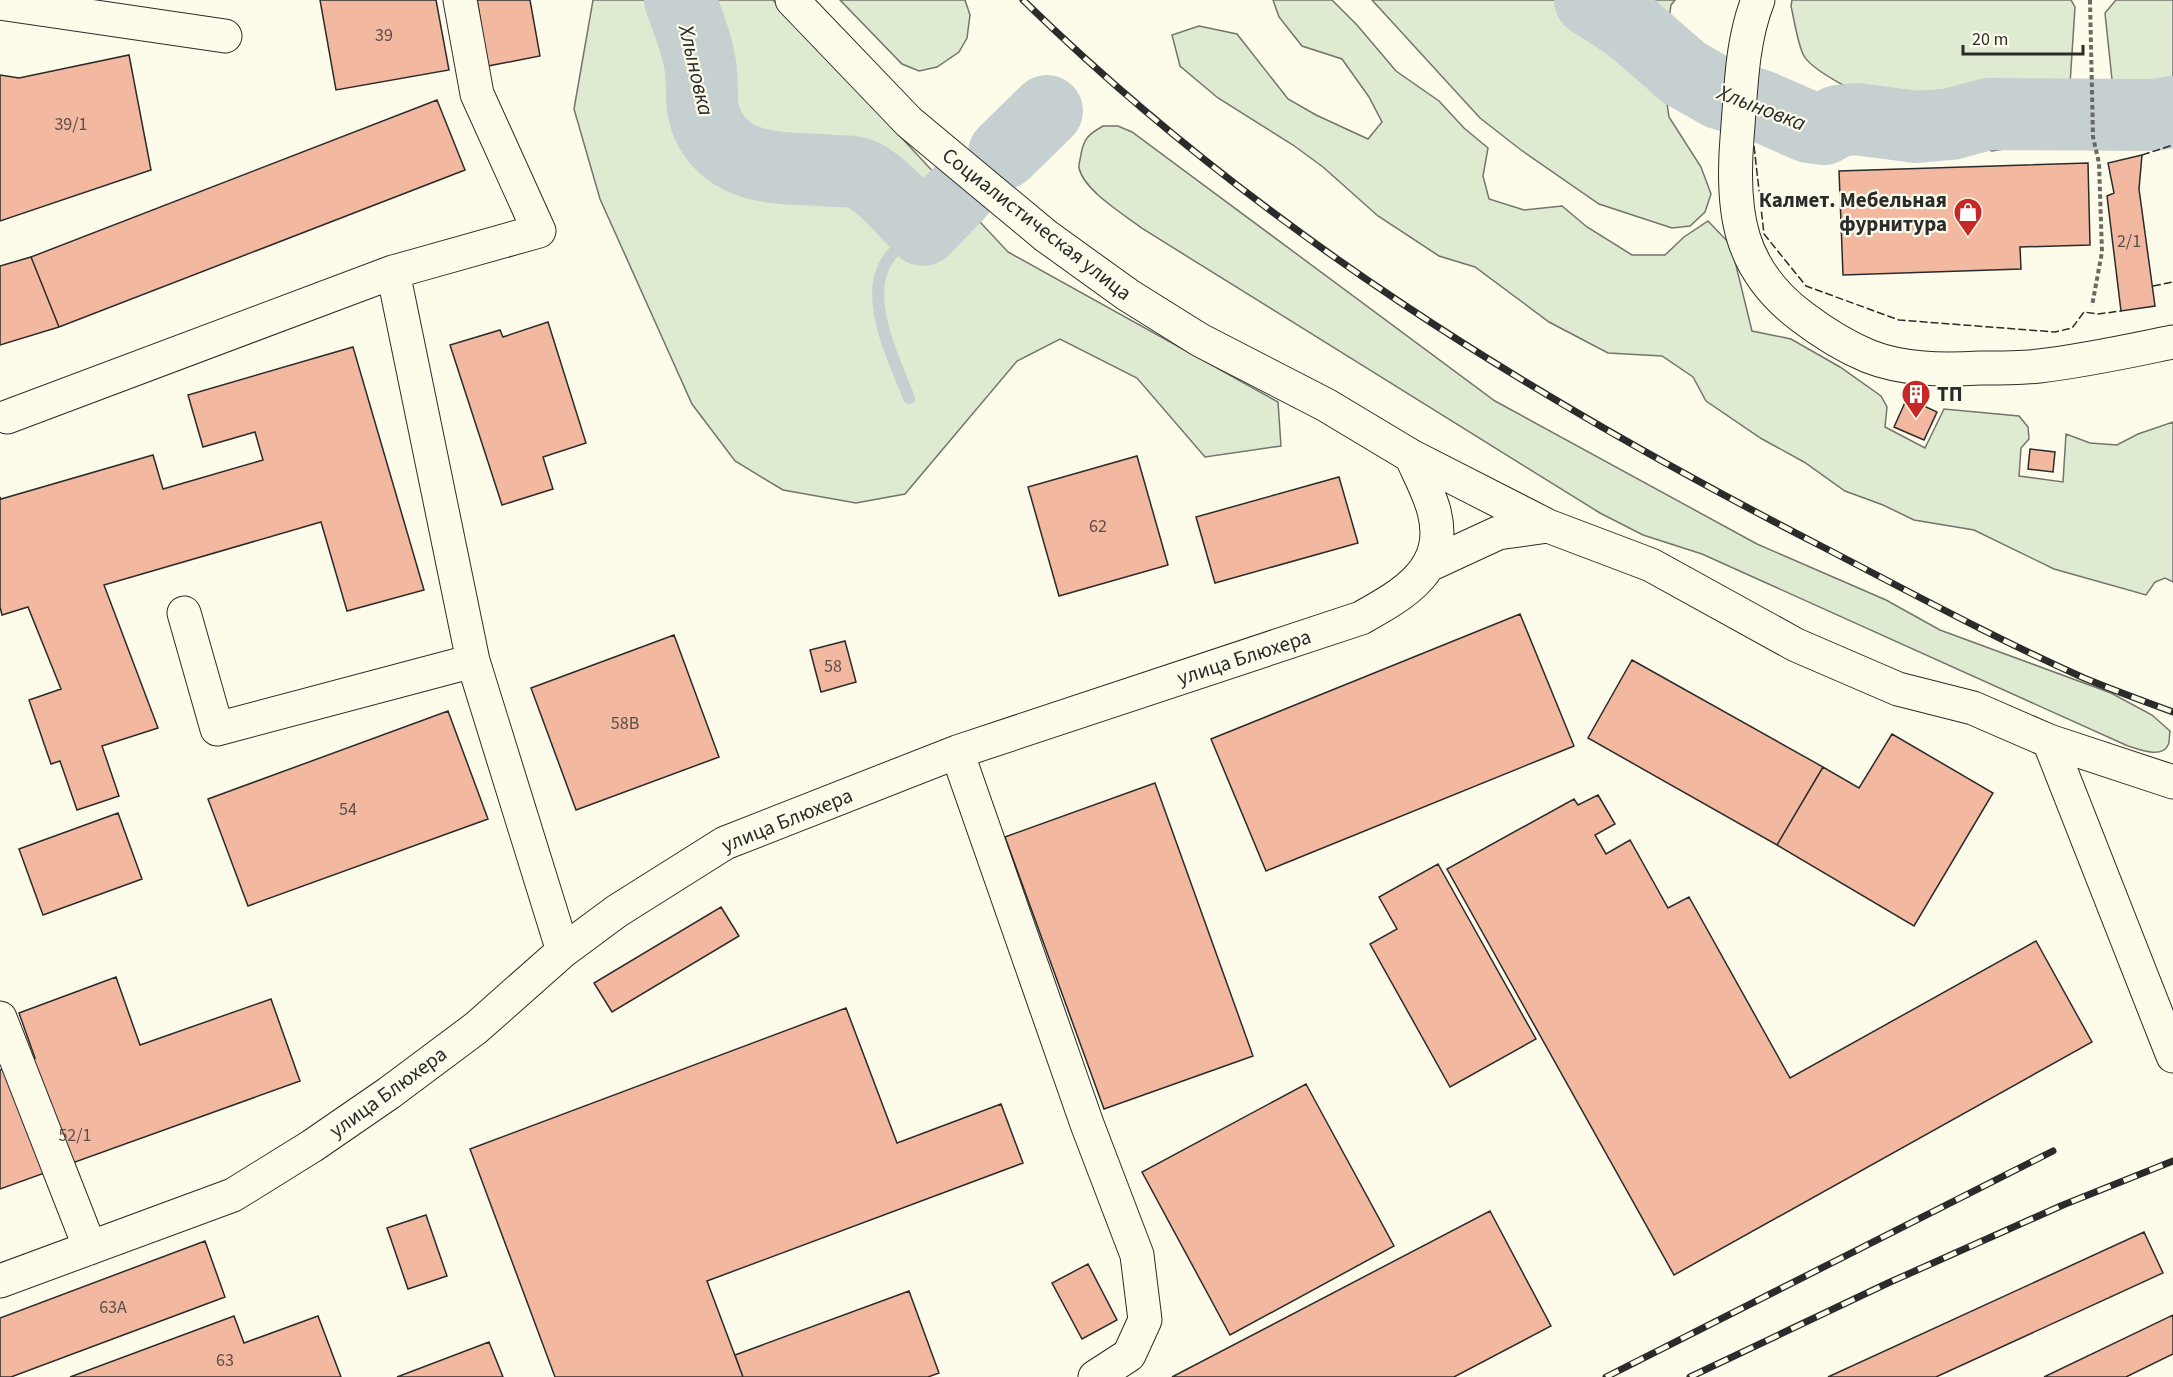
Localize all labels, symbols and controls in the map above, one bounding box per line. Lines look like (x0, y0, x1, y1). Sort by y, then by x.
scale bar (1963, 18, 2083, 56)
water label: Хлыновка (670, 21, 722, 119)
house number: 39 (375, 23, 393, 48)
text: 20 m (1972, 27, 2008, 52)
water label: Хлыновка (1712, 76, 1811, 139)
house number: 39/1 (54, 112, 88, 137)
street label: Социалистическая улица (936, 140, 1138, 308)
place label: Калмет. Мебельная фурнитура (1759, 185, 1947, 239)
shop icon: Калмет. Мебельная фурнитура (1952, 196, 1984, 238)
house number: 2/1 (2117, 229, 2141, 254)
building icon: ТП (1900, 378, 1932, 420)
place label: ТП (1937, 379, 1963, 409)
house number: 62 (1089, 514, 1107, 539)
street label: улица Блюхера (1173, 621, 1315, 693)
house number: 58 (824, 654, 842, 679)
house number: 58В (611, 711, 639, 736)
street label: улица Блюхера (717, 780, 857, 860)
house number: 54 (339, 797, 357, 822)
street label: улица Блюхера (323, 1039, 453, 1145)
house number: 52/1 (58, 1123, 92, 1148)
house number: 63А (99, 1295, 127, 1320)
house number: 63 (216, 1348, 234, 1373)

